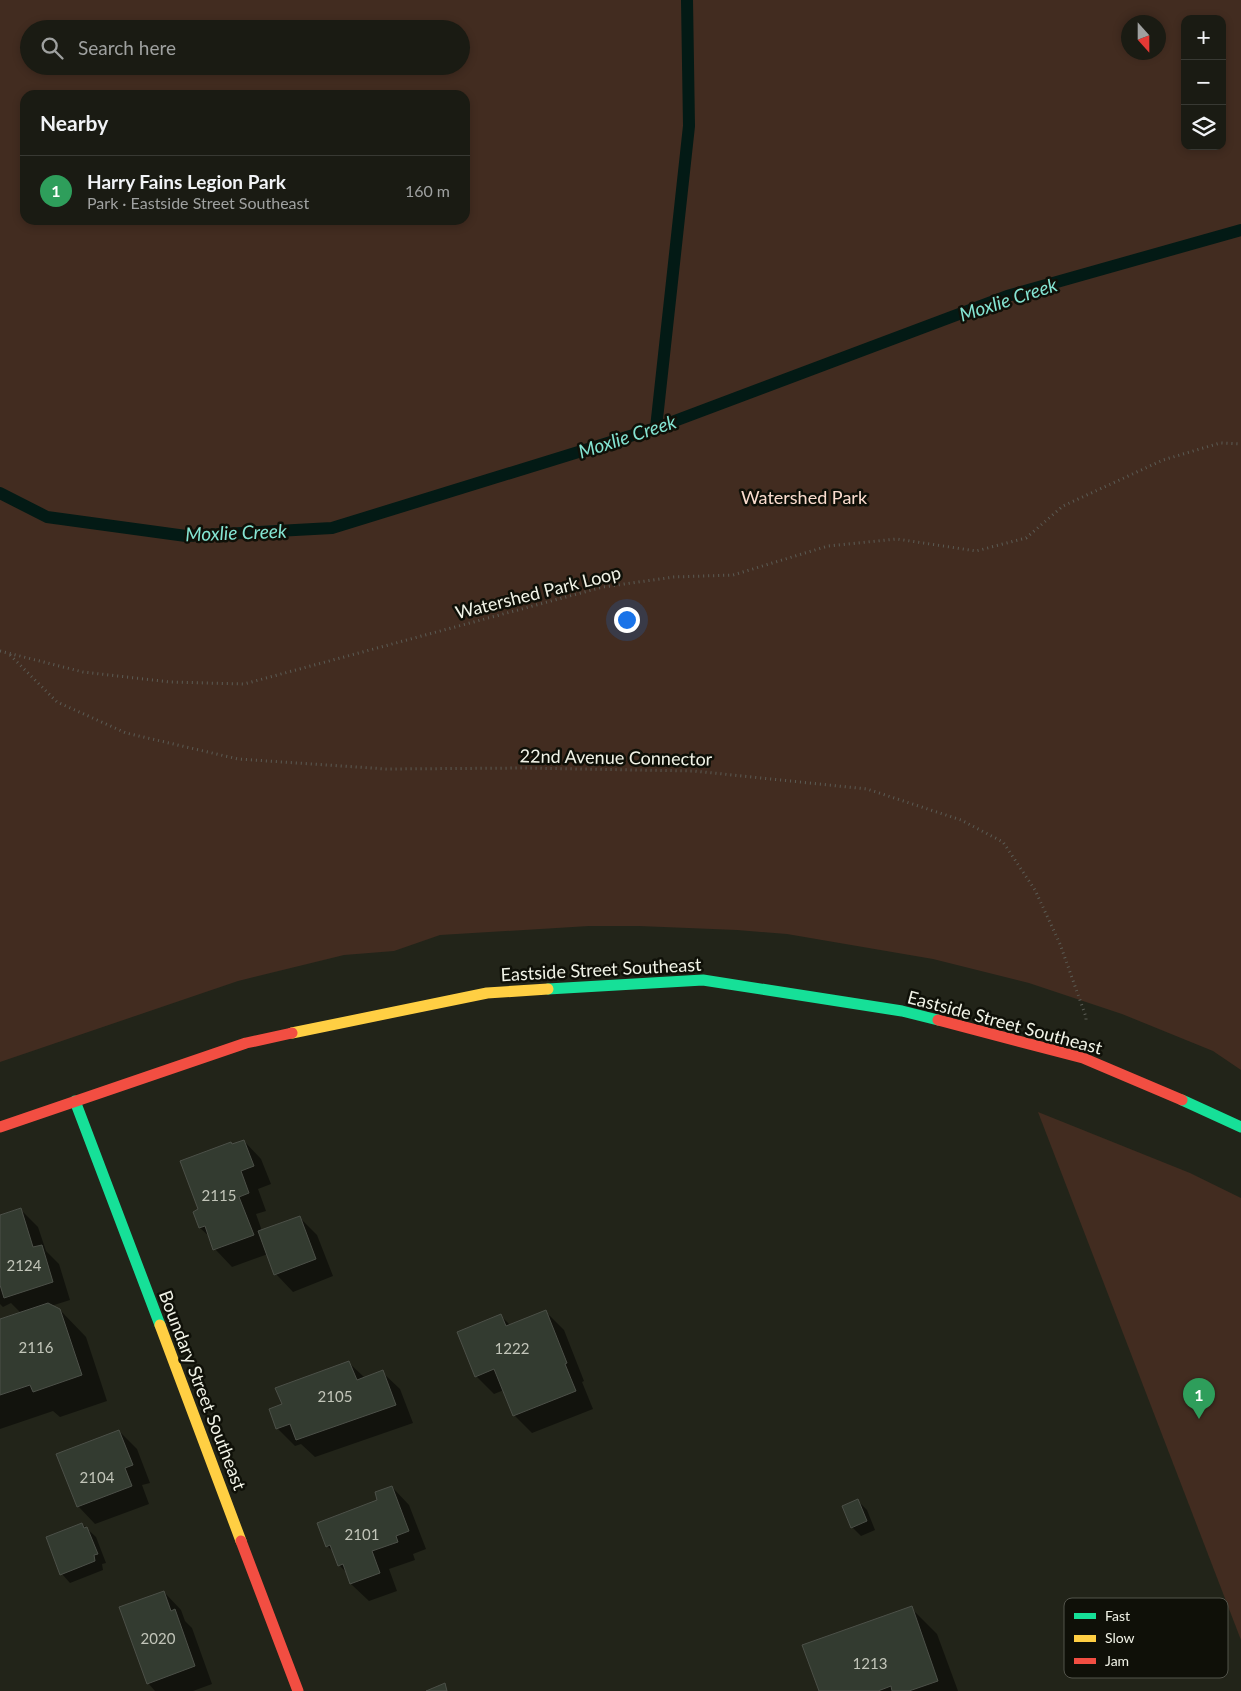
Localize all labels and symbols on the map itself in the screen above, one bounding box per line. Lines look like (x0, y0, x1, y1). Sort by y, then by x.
north arrow (1121, 15, 1166, 60)
water label: Moxlie Creek (956, 272, 1061, 326)
water label: Moxlie Creek (575, 409, 680, 463)
park label: Watershed Park (741, 486, 868, 508)
water label: Moxlie Creek (185, 519, 288, 545)
street label: Watershed Park Loop (453, 561, 623, 623)
your location (614, 607, 640, 633)
street label: 22nd Avenue Connector (520, 744, 713, 770)
street label: Eastside Street Southeast (500, 953, 702, 985)
street label: Eastside Street Southeast (905, 985, 1105, 1059)
house number: 2115 (202, 1186, 236, 1204)
house number: 2124 (7, 1256, 42, 1274)
street label: Boundary Street Southeast (155, 1287, 251, 1493)
house number: 2116 (19, 1338, 54, 1356)
house number: 1222 (495, 1339, 529, 1357)
pin: 1 (1183, 1378, 1215, 1419)
house number: 2105 (318, 1387, 352, 1405)
house number: 2104 (80, 1468, 115, 1486)
house number: 2101 (345, 1525, 379, 1543)
legend (1064, 1598, 1228, 1678)
text: Fast (1105, 1607, 1130, 1624)
house number: 2020 (141, 1629, 176, 1647)
text: Slow (1105, 1629, 1135, 1646)
text: Jam (1105, 1652, 1129, 1669)
house number: 1213 (853, 1654, 887, 1672)

